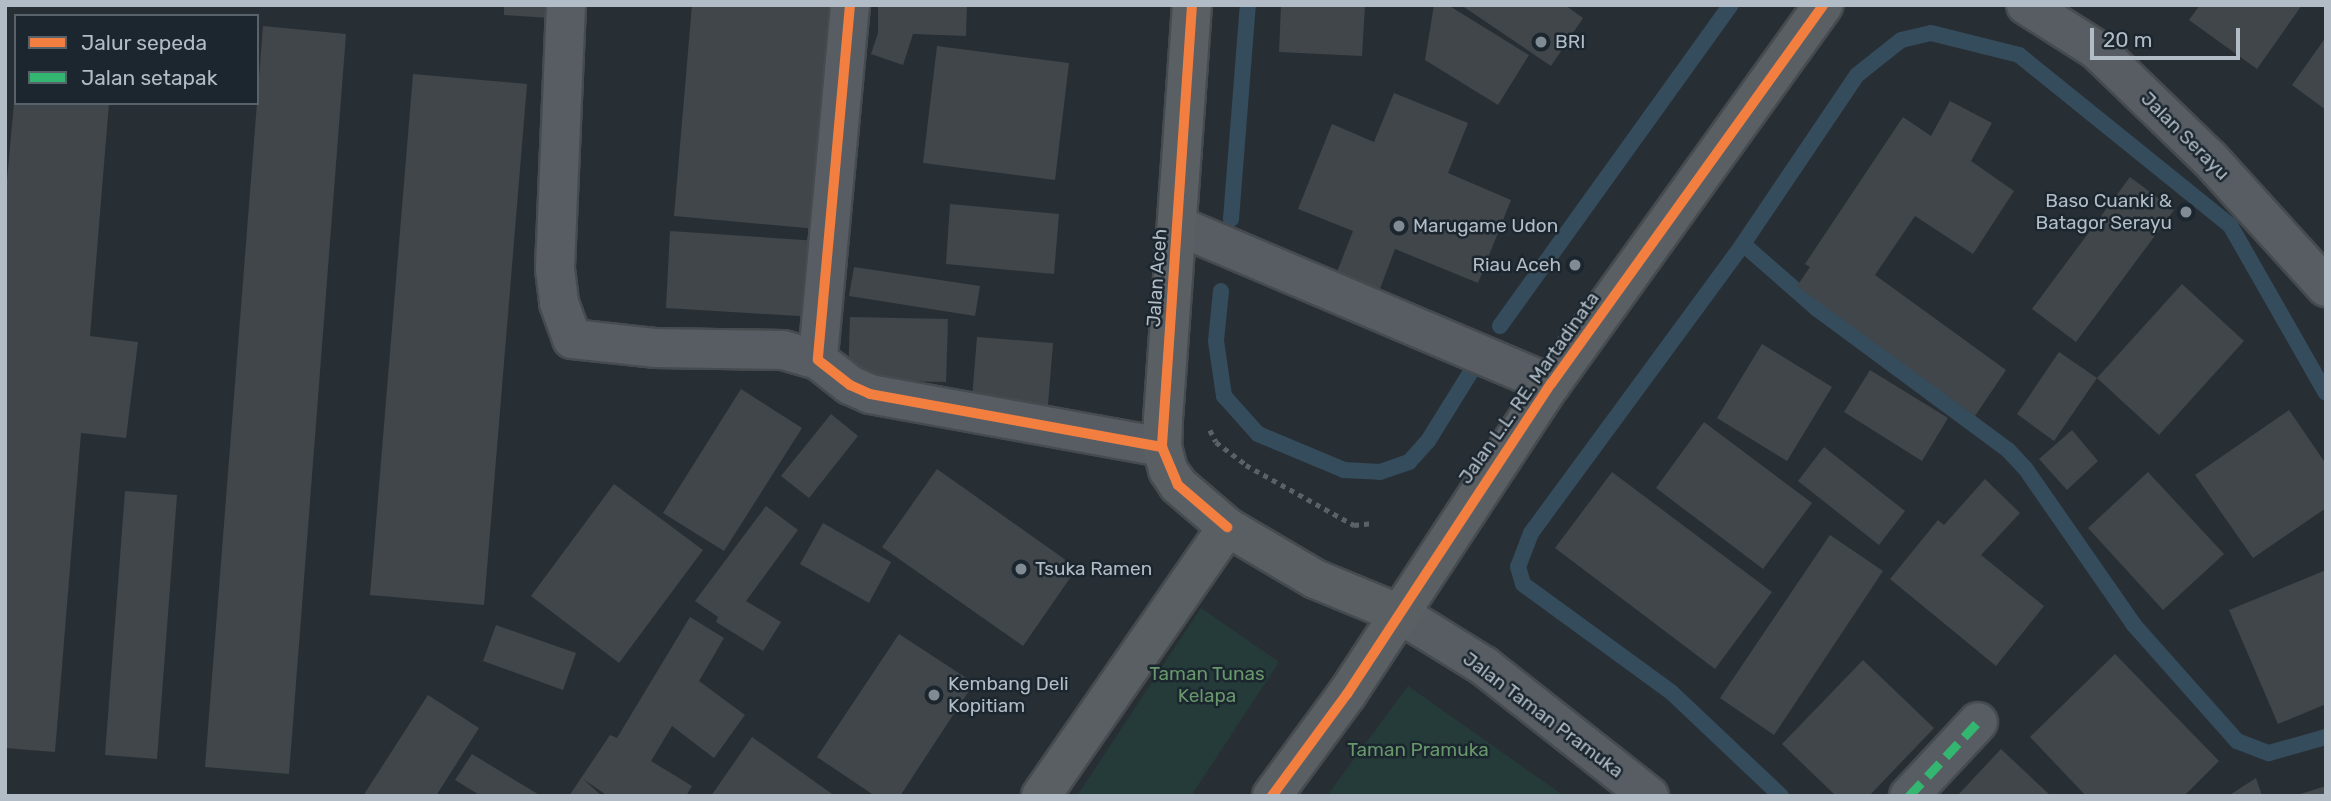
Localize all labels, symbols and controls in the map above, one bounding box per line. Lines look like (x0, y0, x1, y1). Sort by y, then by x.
legend (14, 14, 259, 105)
scale bar (2093, 14, 2244, 58)
text: 20 m (2103, 27, 2152, 52)
text: Jalur sepeda (81, 30, 207, 55)
place label: BRI (1555, 31, 1585, 53)
marker: BRI (1533, 34, 1549, 50)
text: Jalan setapak (81, 65, 218, 90)
street label: Jalan Serayu (2136, 87, 2234, 185)
place label: Baso Cuanki & Batagor Serayu (2035, 190, 2172, 234)
marker: Baso Cuanki & Batagor Serayu (2178, 204, 2194, 220)
place label: Marugame Udon (1413, 215, 1558, 237)
marker: Marugame Udon (1391, 218, 1407, 234)
street label: Jalan Aceh (1142, 228, 1172, 328)
place label: Riau Aceh (1472, 254, 1561, 276)
marker: Riau Aceh (1567, 257, 1583, 273)
street label: Jalan L.L. RE. Martadinata (1454, 288, 1604, 488)
place label: Tsuka Ramen (1035, 558, 1152, 580)
marker: Tsuka Ramen (1013, 561, 1029, 577)
street label: Jalan Taman Pramuka (1458, 647, 1628, 783)
park label: Taman Tunas Kelapa (1149, 663, 1265, 707)
place label: Kembang Deli Kopitiam (948, 673, 1069, 717)
marker: Kembang Deli Kopitiam (926, 687, 942, 703)
park label: Taman Pramuka (1347, 739, 1489, 761)

